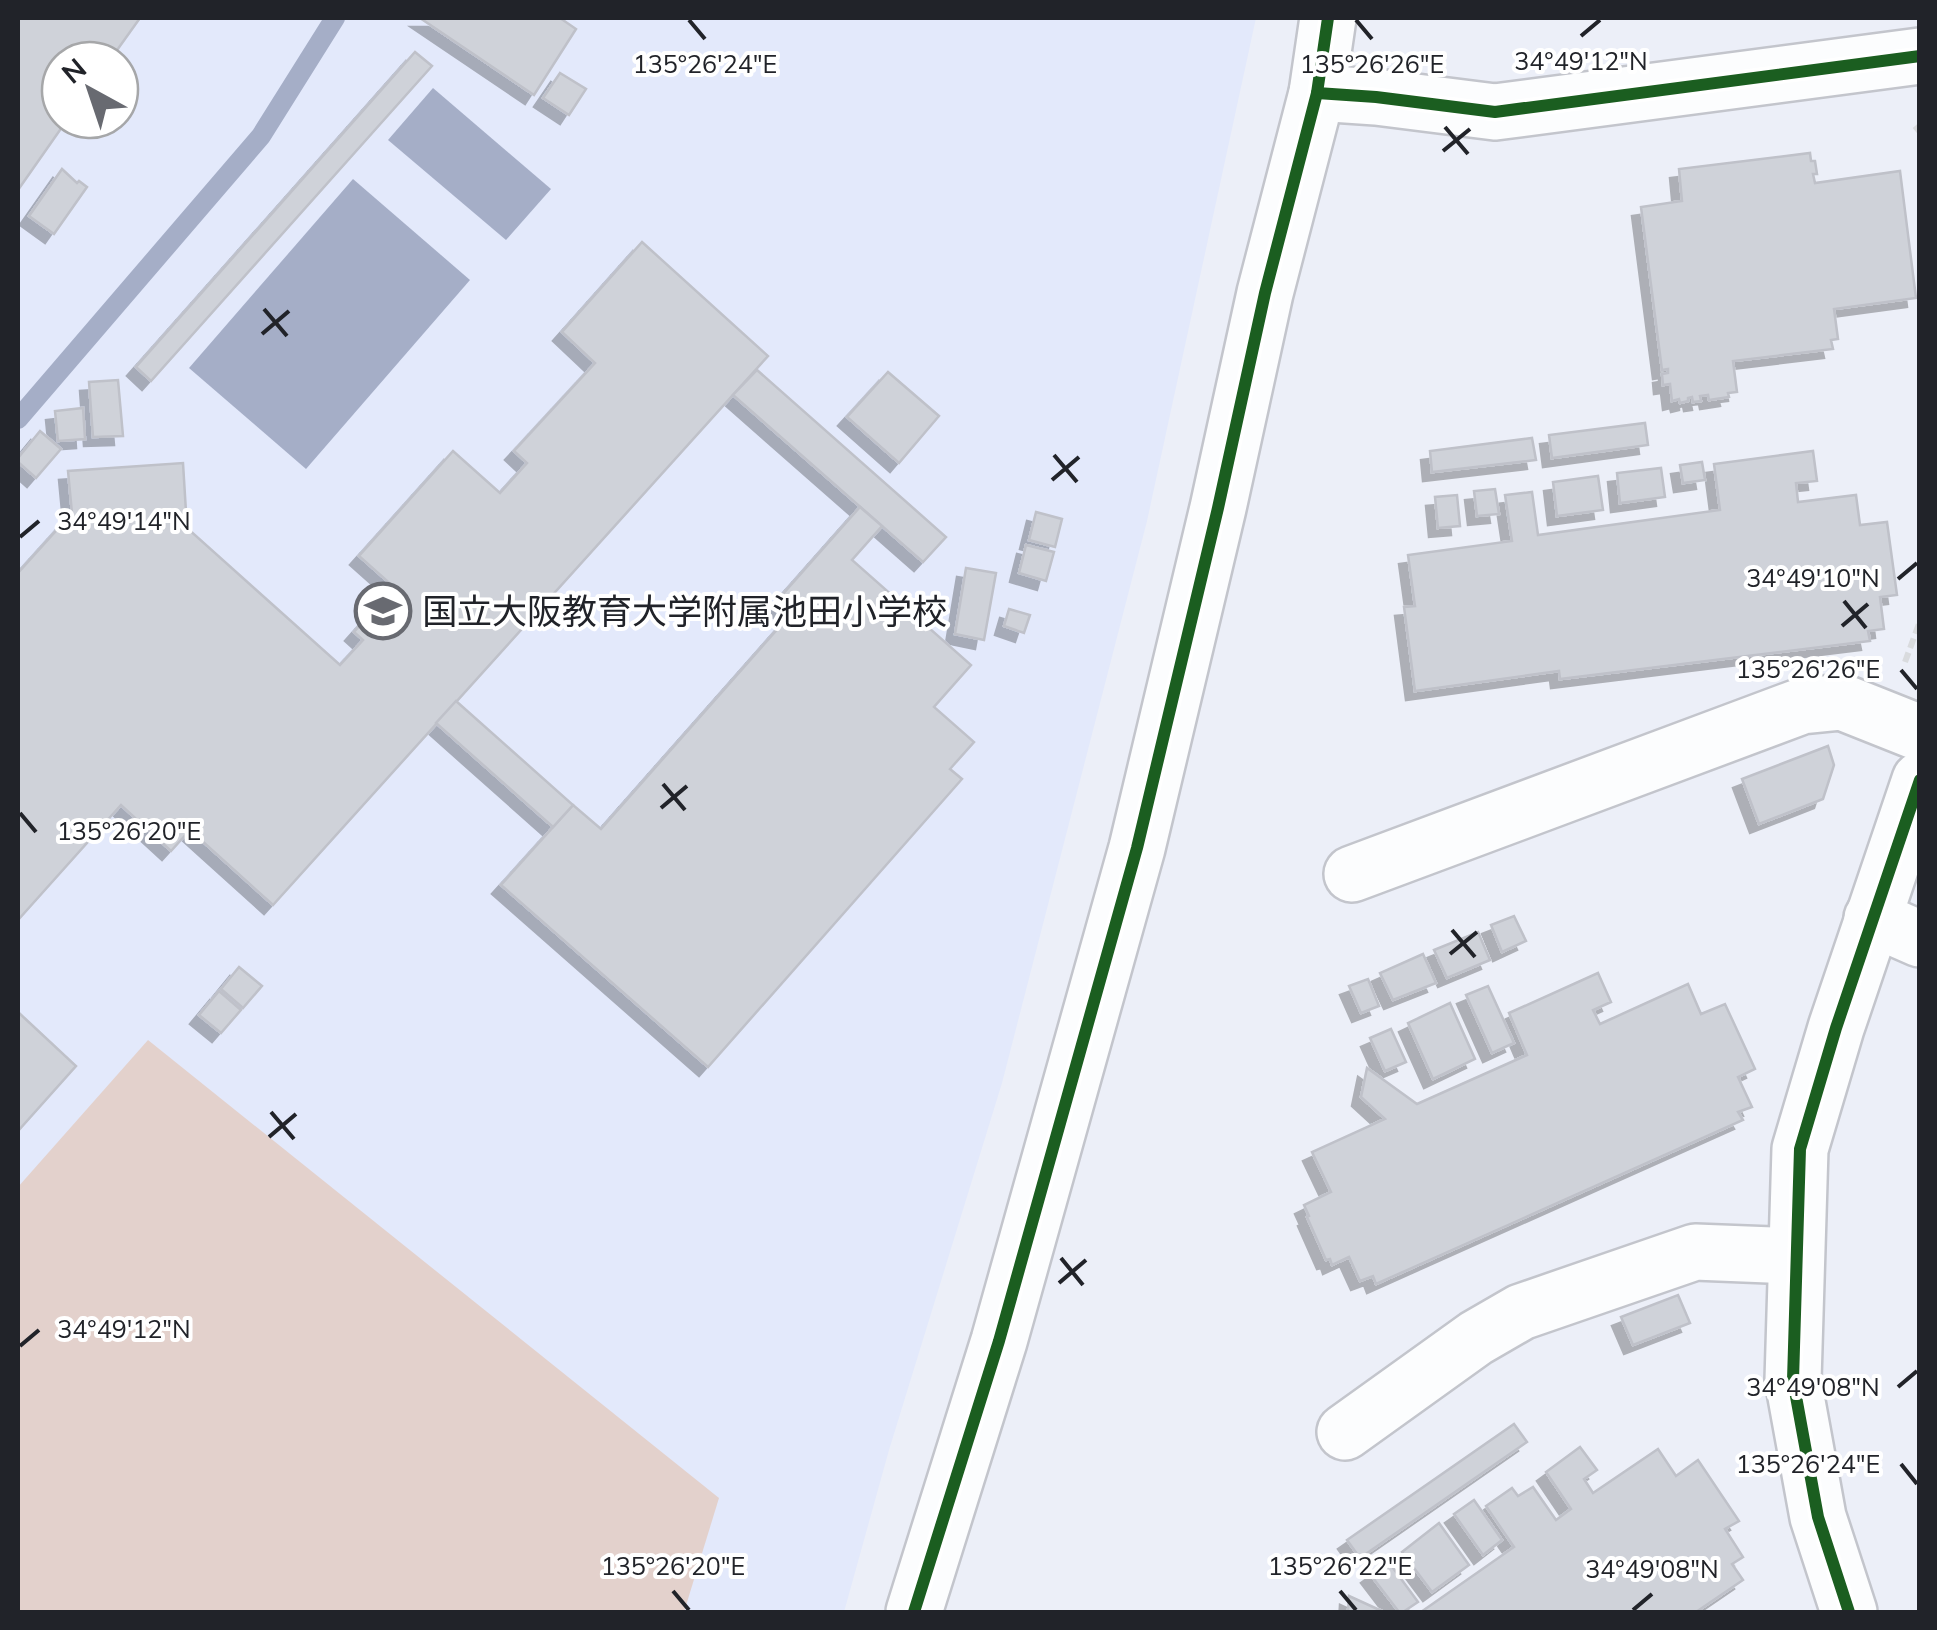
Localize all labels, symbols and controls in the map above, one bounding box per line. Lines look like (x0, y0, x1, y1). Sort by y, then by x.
north arrow (40, 40, 140, 140)
text: 34°49'12"N (1514, 45, 1648, 76)
text: 135°26'24"E (633, 48, 777, 79)
text: 135°26'26"E (1300, 48, 1444, 79)
text: N (54, 50, 93, 91)
text: 34°49'14"N (57, 505, 191, 536)
text: 34°49'10"N (1746, 562, 1880, 593)
school or university icon: 国立大阪教育大学附属池田小学校 (353, 581, 413, 641)
place label: 国立大阪教育大学附属池田小学校 (422, 589, 947, 633)
text: 135°26'26"E (1736, 653, 1880, 684)
text: 135°26'20"E (57, 815, 201, 846)
text: 34°49'12"N (57, 1313, 191, 1344)
text: 34°49'08"N (1746, 1371, 1880, 1402)
text: 135°26'24"E (1736, 1448, 1880, 1479)
text: 135°26'20"E (601, 1550, 745, 1581)
text: 135°26'22"E (1268, 1550, 1412, 1581)
text: 34°49'08"N (1585, 1553, 1719, 1584)

